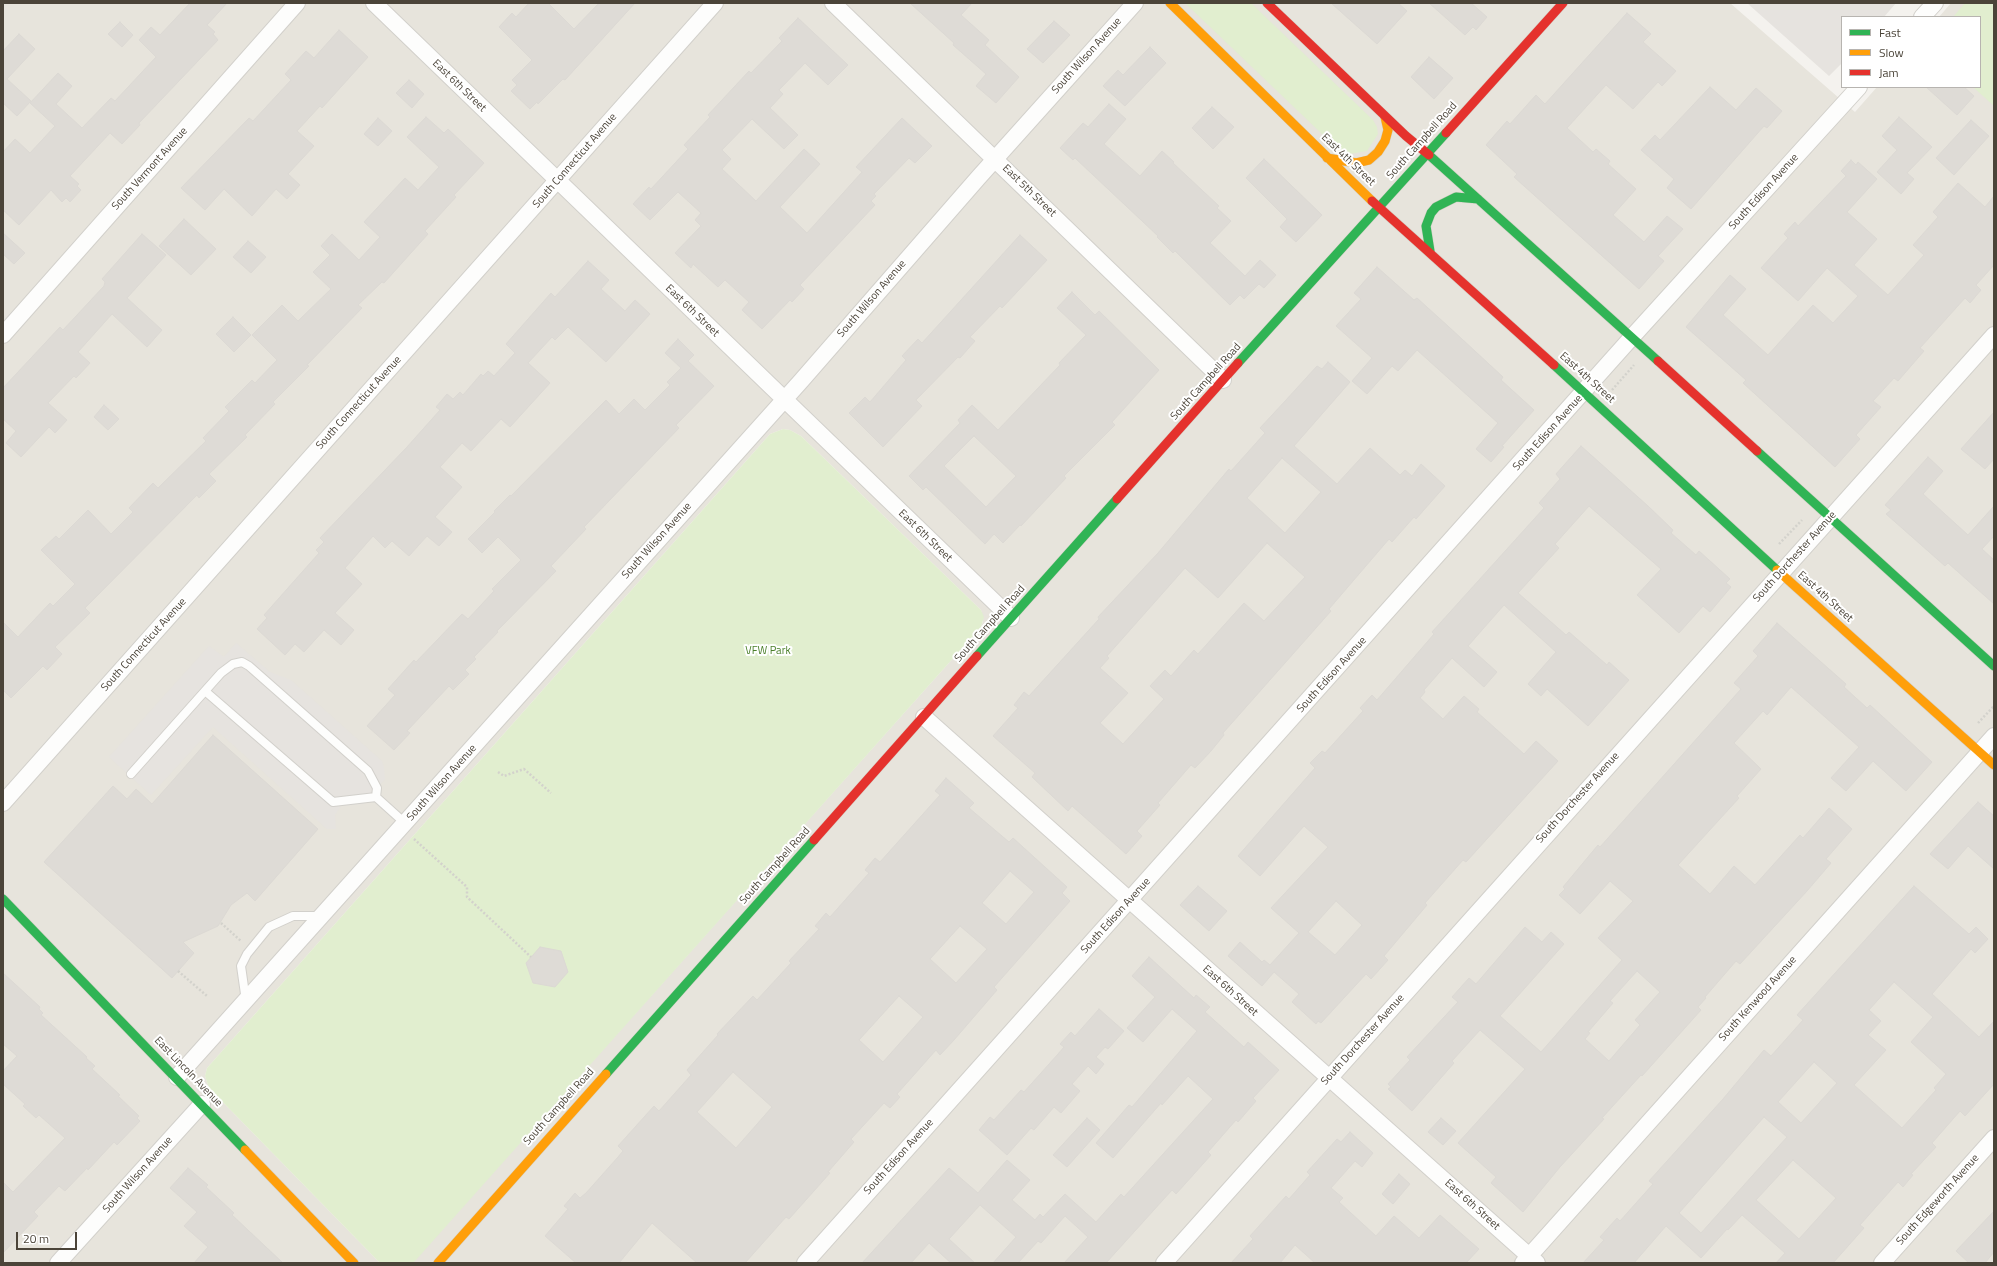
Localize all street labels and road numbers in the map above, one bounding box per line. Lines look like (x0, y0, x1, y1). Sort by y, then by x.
street label: South Wilson Avenue (1049, 15, 1125, 97)
street label: East 6th Street (429, 57, 489, 115)
street label: South Campbell Road (1384, 100, 1460, 182)
street label: South Connecticut Avenue (530, 111, 620, 211)
street label: South Vermont Avenue (109, 125, 191, 213)
street label: East 4th Street (1318, 131, 1378, 189)
street label: South Edison Avenue (1726, 151, 1802, 233)
street label: East 5th Street (999, 162, 1059, 220)
street label: South Wilson Avenue (835, 258, 909, 340)
street label: East 6th Street (662, 282, 722, 340)
street label: South Campbell Road (1168, 341, 1244, 423)
street label: East 4th Street (1557, 350, 1617, 406)
street label: South Connecticut Avenue (314, 354, 404, 452)
street label: South Edison Avenue (1510, 392, 1586, 474)
street label: South Wilson Avenue (619, 500, 695, 582)
street label: East 6th Street (895, 507, 955, 565)
street label: South Dorchester Avenue (1751, 509, 1839, 605)
street label: East 4th Street (1795, 569, 1855, 625)
street label: South Campbell Road (952, 583, 1028, 665)
street label: South Connecticut Avenue (99, 596, 189, 694)
street label: South Edison Avenue (1294, 634, 1370, 716)
street label: South Wilson Avenue (404, 742, 480, 824)
street label: South Dorchester Avenue (1534, 750, 1622, 846)
street label: South Campbell Road (737, 825, 813, 907)
street label: South Edison Avenue (1078, 875, 1154, 957)
street label: South Kenwood Avenue (1716, 954, 1800, 1044)
street label: East 6th Street (1200, 963, 1260, 1019)
street label: South Dorchester Avenue (1319, 992, 1407, 1088)
street label: East Lincoln Avenue (151, 1034, 225, 1110)
street label: South Campbell Road (521, 1066, 597, 1148)
street label: South Edison Avenue (861, 1116, 937, 1198)
street label: South Wilson Avenue (100, 1134, 176, 1216)
street label: South Edgeworth Avenue (1894, 1152, 1982, 1248)
street label: East 6th Street (1442, 1177, 1502, 1233)

